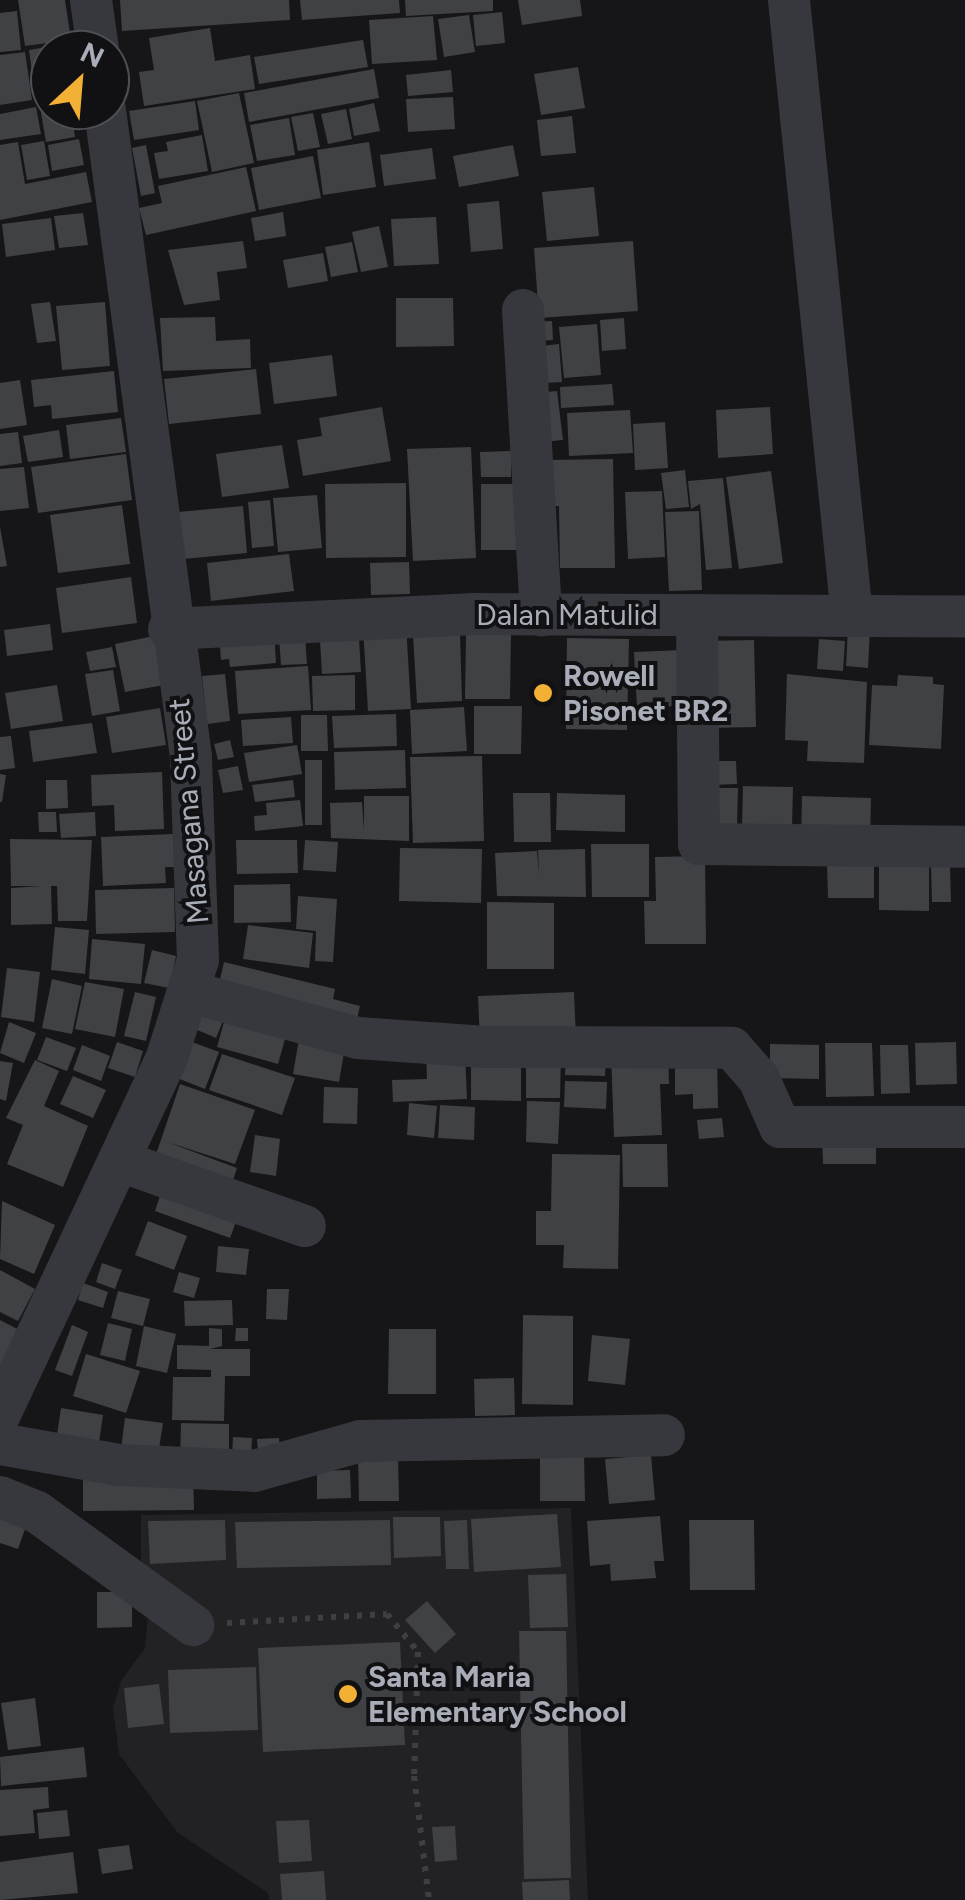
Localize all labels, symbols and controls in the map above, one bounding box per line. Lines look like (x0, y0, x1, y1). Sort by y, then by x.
north arrow (30, 30, 130, 130)
text: N (75, 35, 109, 75)
street label: Dalan Matulid (476, 597, 658, 633)
place label: Rowell Pisonet BR2 (563, 658, 728, 728)
marker: Rowell Pisonet BR2 (532, 682, 554, 704)
street label: Masagana Street (161, 697, 217, 925)
place label: Santa Maria Elementary School (368, 1659, 627, 1730)
marker: Santa Maria Elementary School (337, 1683, 359, 1705)

